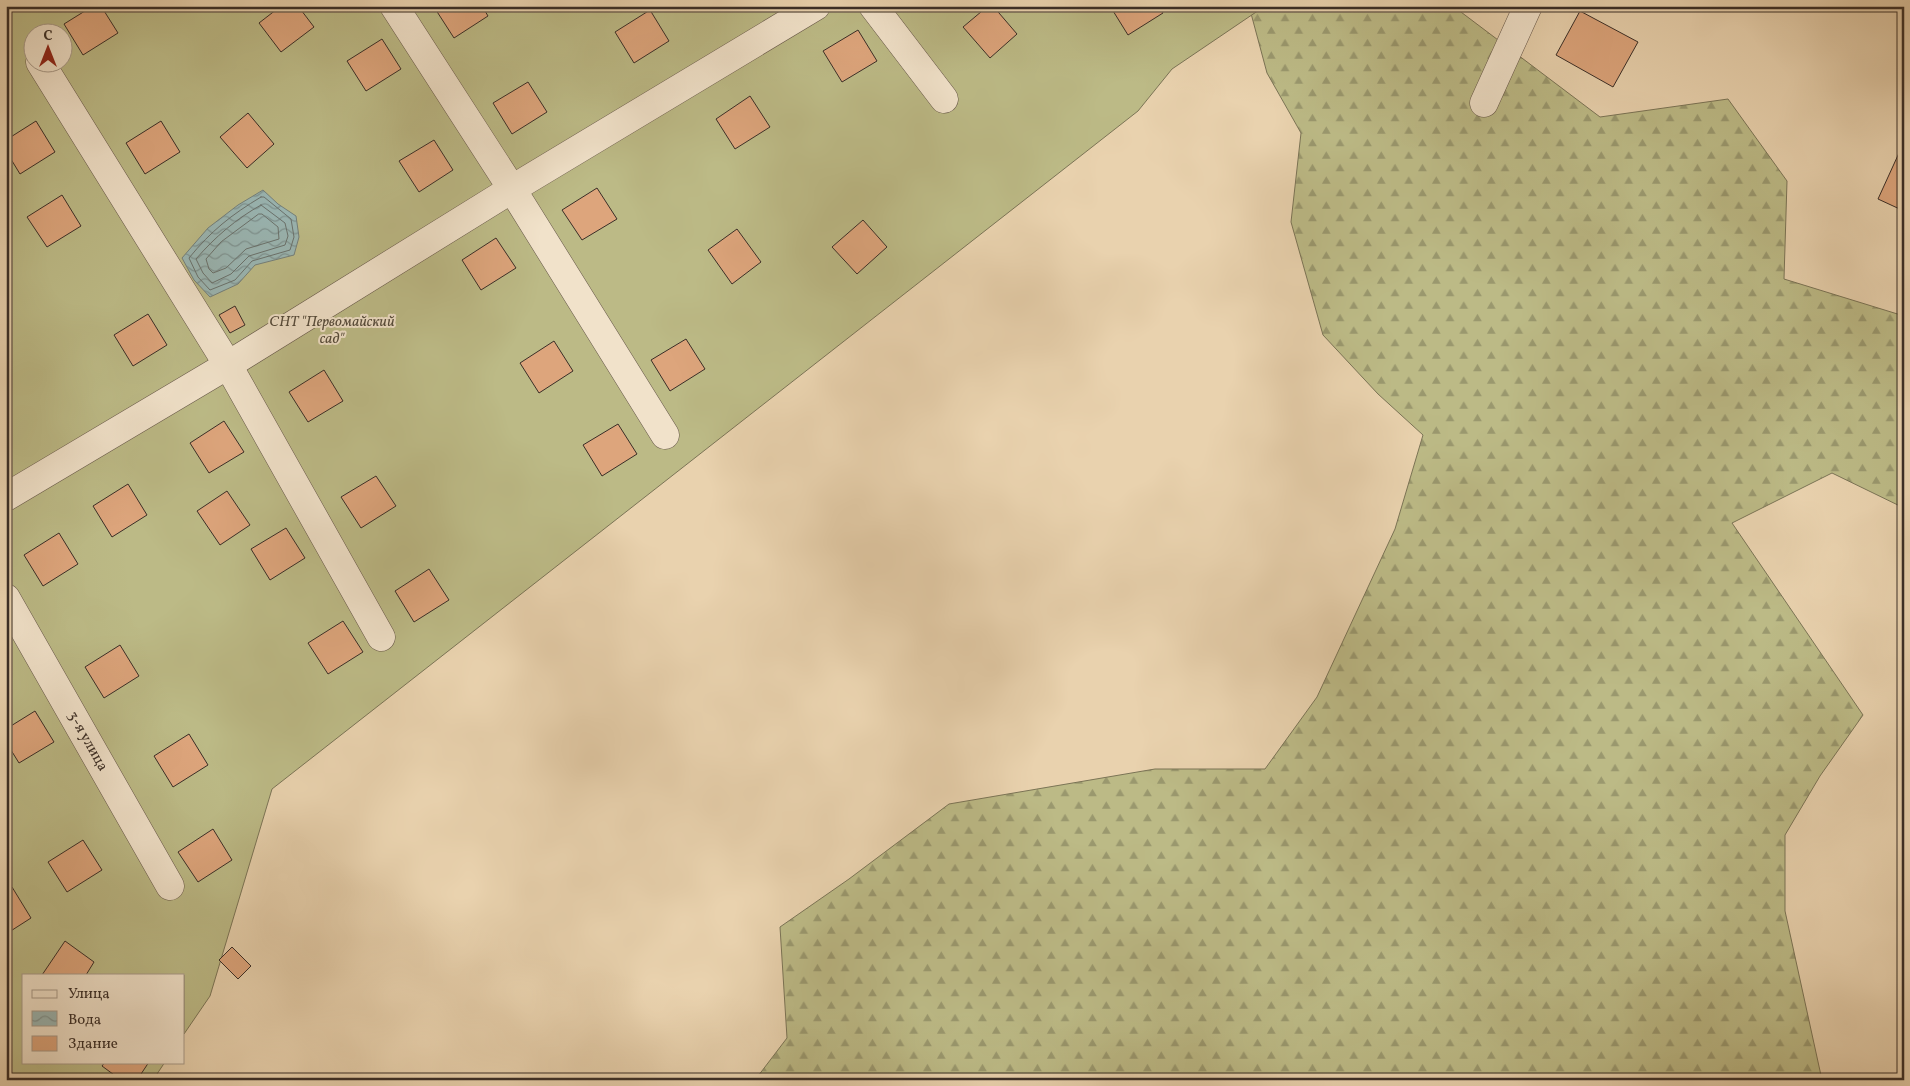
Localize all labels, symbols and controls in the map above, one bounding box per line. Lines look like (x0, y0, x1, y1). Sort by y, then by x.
north arrow (22, 22, 72, 72)
text: С (43, 27, 53, 46)
park label: СНТ "Первомайский сад" (269, 312, 395, 350)
street label: 3-я улица (62, 707, 113, 775)
legend (22, 974, 185, 1064)
text: Улица (68, 984, 110, 1005)
text: Вода (68, 1010, 101, 1031)
text: Здание (68, 1034, 118, 1055)

